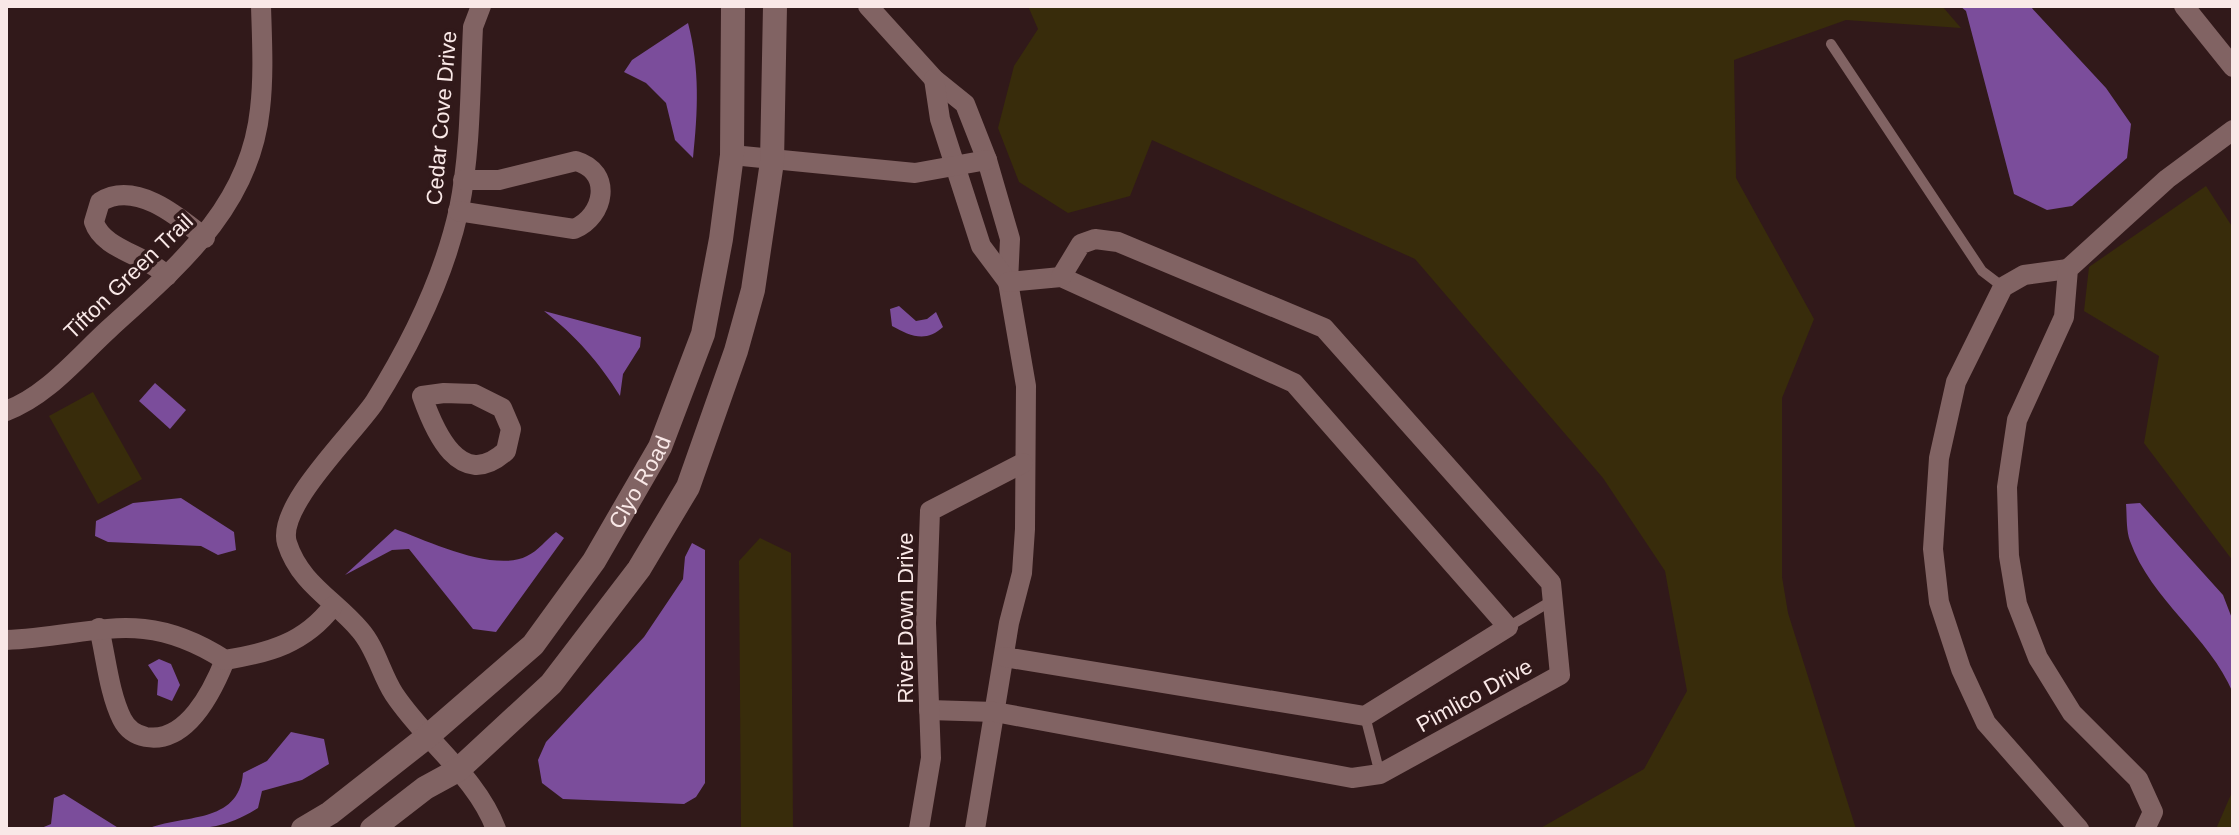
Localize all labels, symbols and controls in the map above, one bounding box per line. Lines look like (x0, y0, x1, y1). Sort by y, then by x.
street label: Cedar Cove Drive (421, 30, 462, 206)
street label: Tifton Green Trail (59, 209, 198, 344)
street label: Clyo Road (604, 433, 676, 533)
street label: River Down Drive (893, 532, 918, 704)
street label: Pimlico Drive (1412, 653, 1536, 737)

